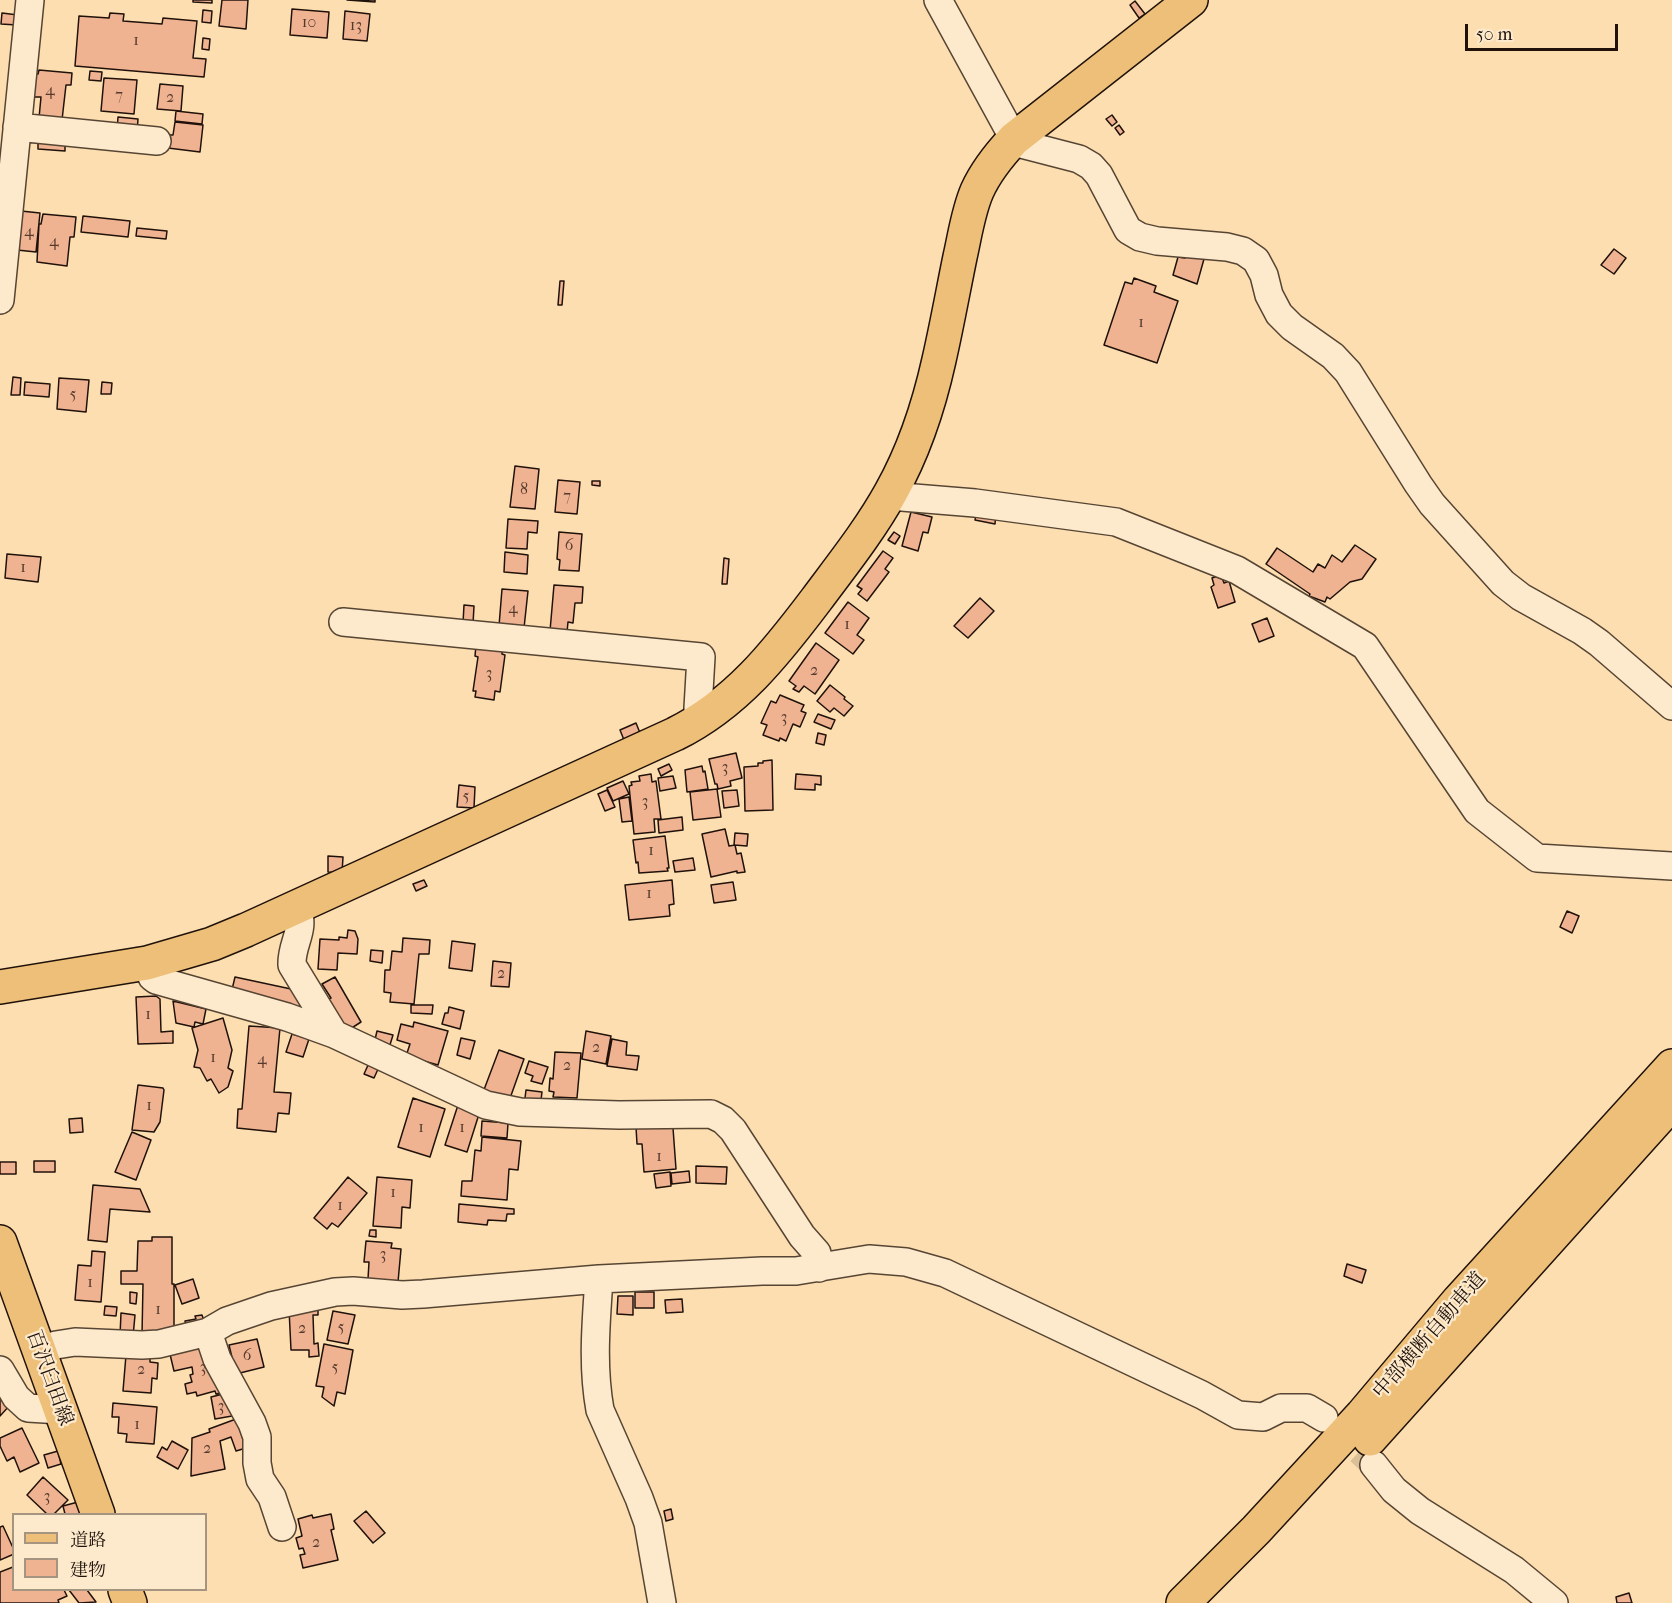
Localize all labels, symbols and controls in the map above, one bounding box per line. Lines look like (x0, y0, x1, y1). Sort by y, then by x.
scale bar (1468, 12, 1621, 50)
house number: 10 (302, 13, 316, 33)
house number: 13 (350, 16, 362, 36)
text: 50 m (1476, 24, 1512, 45)
house number: 1 (133, 31, 139, 51)
house number: 4 (45, 81, 55, 101)
house number: 7 (115, 86, 123, 106)
house number: 2 (166, 88, 174, 108)
house number: 4 (24, 222, 34, 242)
house number: 4 (49, 232, 59, 252)
house number: 1 (1138, 313, 1144, 333)
house number: 5 (70, 385, 76, 405)
house number: 8 (520, 480, 528, 500)
house number: 7 (563, 487, 571, 507)
house number: 6 (565, 536, 573, 556)
house number: 1 (20, 558, 26, 578)
house number: 4 (508, 599, 518, 619)
house number: 1 (844, 615, 850, 635)
house number: 2 (810, 661, 818, 681)
house number: 3 (486, 664, 492, 684)
house number: 3 (781, 708, 787, 728)
house number: 3 (722, 758, 728, 778)
house number: 5 (463, 787, 469, 807)
house number: 3 (642, 792, 648, 812)
house number: 1 (648, 841, 654, 861)
house number: 1 (646, 884, 652, 904)
house number: 2 (497, 964, 505, 984)
house number: 1 (145, 1005, 151, 1025)
house number: 2 (592, 1038, 600, 1058)
house number: 1 (210, 1048, 216, 1068)
house number: 4 (257, 1050, 267, 1070)
house number: 2 (563, 1056, 571, 1076)
house number: 1 (146, 1096, 152, 1116)
house number: 1 (418, 1118, 424, 1138)
house number: 1 (459, 1118, 465, 1138)
house number: 1 (656, 1147, 662, 1167)
house number: 1 (390, 1183, 396, 1203)
house number: 1 (337, 1196, 343, 1216)
house number: 3 (380, 1245, 386, 1265)
street label: 中部横断自動車道 (1368, 1268, 1492, 1404)
house number: 1 (87, 1273, 93, 1293)
house number: 1 (155, 1300, 161, 1320)
house number: 5 (338, 1318, 344, 1338)
house number: 2 (298, 1319, 306, 1339)
street label: 百沢臼田線 (21, 1327, 77, 1429)
house number: 6 (243, 1346, 251, 1366)
house number: 3 (200, 1358, 206, 1378)
house number: 5 (332, 1358, 338, 1378)
house number: 2 (137, 1360, 145, 1380)
house number: 3 (218, 1397, 224, 1417)
house number: 1 (134, 1415, 140, 1435)
house number: 2 (203, 1439, 211, 1459)
house number: 3 (44, 1487, 50, 1507)
legend (12, 1513, 207, 1591)
text: 道路 (70, 1530, 106, 1551)
house number: 2 (312, 1533, 320, 1553)
text: 建物 (70, 1560, 106, 1581)

